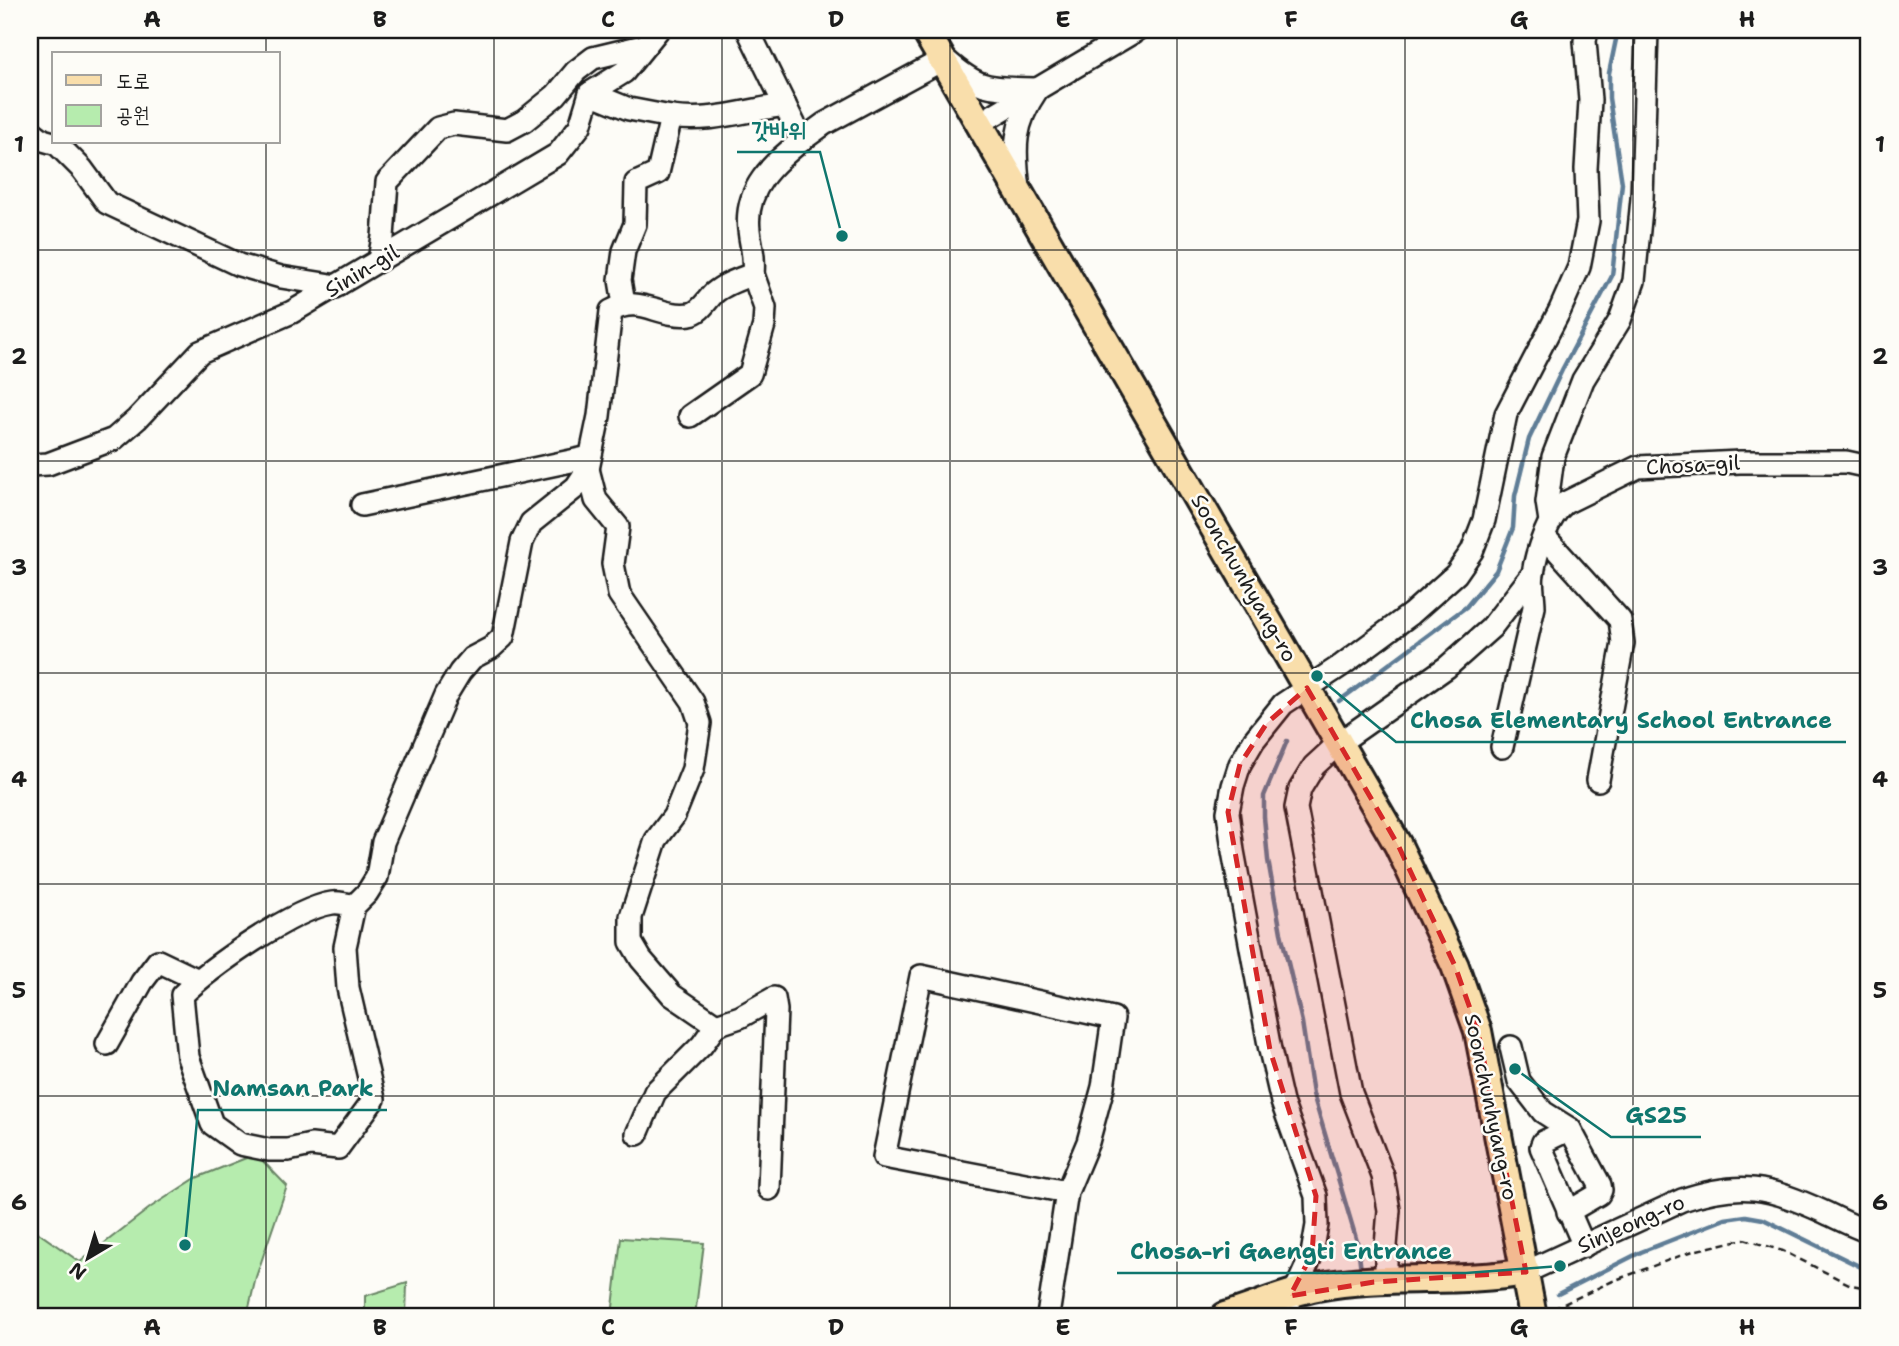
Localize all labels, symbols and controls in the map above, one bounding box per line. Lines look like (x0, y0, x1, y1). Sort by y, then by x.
text: A (143, 4, 161, 34)
text: B (373, 4, 387, 34)
text: C (601, 4, 615, 34)
text: D (828, 4, 844, 34)
text: E (1055, 4, 1071, 34)
text: F (1284, 4, 1298, 34)
text: G (1510, 4, 1529, 34)
text: H (1739, 4, 1755, 34)
legend (52, 52, 280, 144)
text: 도로 (116, 67, 150, 95)
text: 공원 (116, 101, 150, 129)
callout: 갓바위 (737, 108, 820, 152)
text: 갓바위 (751, 115, 807, 145)
text: 1 (14, 129, 24, 159)
text: 1 (1875, 129, 1885, 159)
street label: Sinin-gil (320, 238, 405, 304)
text: 2 (11, 341, 27, 371)
text: 2 (1872, 341, 1888, 371)
street label: Chosa-gil (1645, 449, 1741, 481)
street label: Soonchunhyang-ro (1184, 489, 1304, 667)
text: 3 (11, 552, 27, 582)
text: 3 (1872, 552, 1888, 582)
callout: Chosa Elementary School Entrance (1396, 698, 1846, 742)
text: Chosa Elementary School Entrance (1410, 705, 1832, 735)
text: 4 (11, 764, 27, 794)
text: 4 (1872, 764, 1888, 794)
text: 5 (12, 975, 26, 1005)
text: 5 (1873, 975, 1887, 1005)
street label: Soonchunhyang-ro (1458, 1011, 1524, 1203)
callout: Namsan Park (198, 1066, 387, 1110)
text: Namsan Park (212, 1073, 374, 1103)
callout: GS25 (1611, 1093, 1701, 1137)
text: GS25 (1625, 1100, 1687, 1130)
text: 6 (11, 1187, 27, 1217)
text: 6 (1872, 1187, 1888, 1217)
street label: Sinjeong-ro (1573, 1188, 1689, 1260)
north arrow (52, 1224, 122, 1294)
callout: Chosa-ri Gaengti Entrance (1117, 1229, 1466, 1273)
text: Chosa-ri Gaengti Entrance (1130, 1236, 1452, 1266)
text: N (64, 1257, 91, 1285)
text: A (143, 1312, 161, 1342)
text: B (373, 1312, 387, 1342)
text: C (601, 1312, 615, 1342)
text: D (828, 1312, 844, 1342)
text: E (1055, 1312, 1071, 1342)
text: F (1284, 1312, 1298, 1342)
text: G (1510, 1312, 1529, 1342)
text: H (1739, 1312, 1755, 1342)

